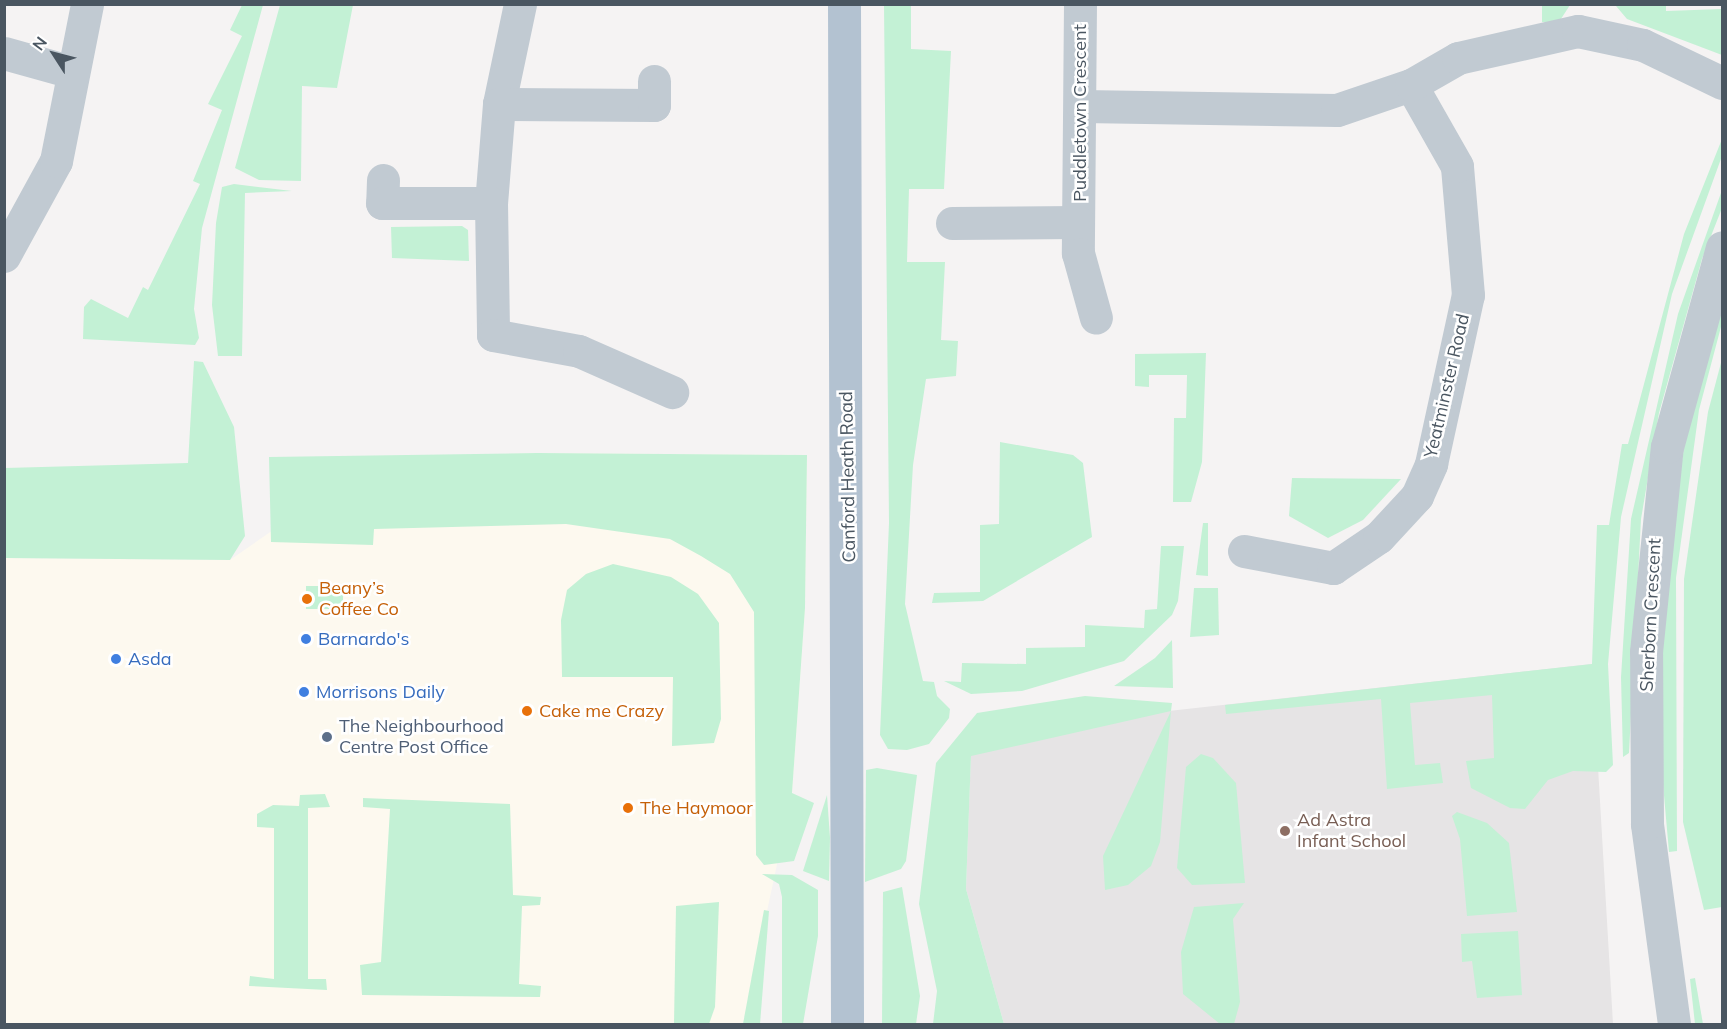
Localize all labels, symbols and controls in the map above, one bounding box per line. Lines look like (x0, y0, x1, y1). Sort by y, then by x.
north arrow (24, 24, 84, 84)
street label: Puddletown Crescent (1069, 24, 1091, 202)
text: N (28, 33, 51, 54)
street label: Yeatminster Road (1420, 312, 1474, 460)
street label: Canford Heath Road (836, 391, 860, 563)
street label: Sherborn Crescent (1636, 538, 1666, 692)
place label: Beany’s Coffee Co (319, 578, 399, 620)
marker: Beany’s Coffee Co (300, 592, 314, 606)
place label: Barnardo's (318, 628, 409, 650)
marker: Barnardo's (299, 632, 313, 646)
place label: Asda (128, 648, 172, 670)
marker: Asda (109, 652, 123, 666)
place label: Morrisons Daily (316, 681, 445, 703)
marker: Morrisons Daily (297, 685, 311, 699)
place label: Cake me Crazy (539, 700, 664, 722)
marker: Cake me Crazy (520, 704, 534, 718)
place label: The Neighbourhood Centre Post Office (339, 716, 504, 758)
marker: The Neighbourhood Centre Post Office (320, 730, 334, 744)
place label: The Haymoor (640, 797, 753, 819)
marker: The Haymoor (621, 801, 635, 815)
place label: Ad Astra Infant School (1297, 810, 1406, 852)
marker: Ad Astra Infant School (1278, 824, 1292, 838)

